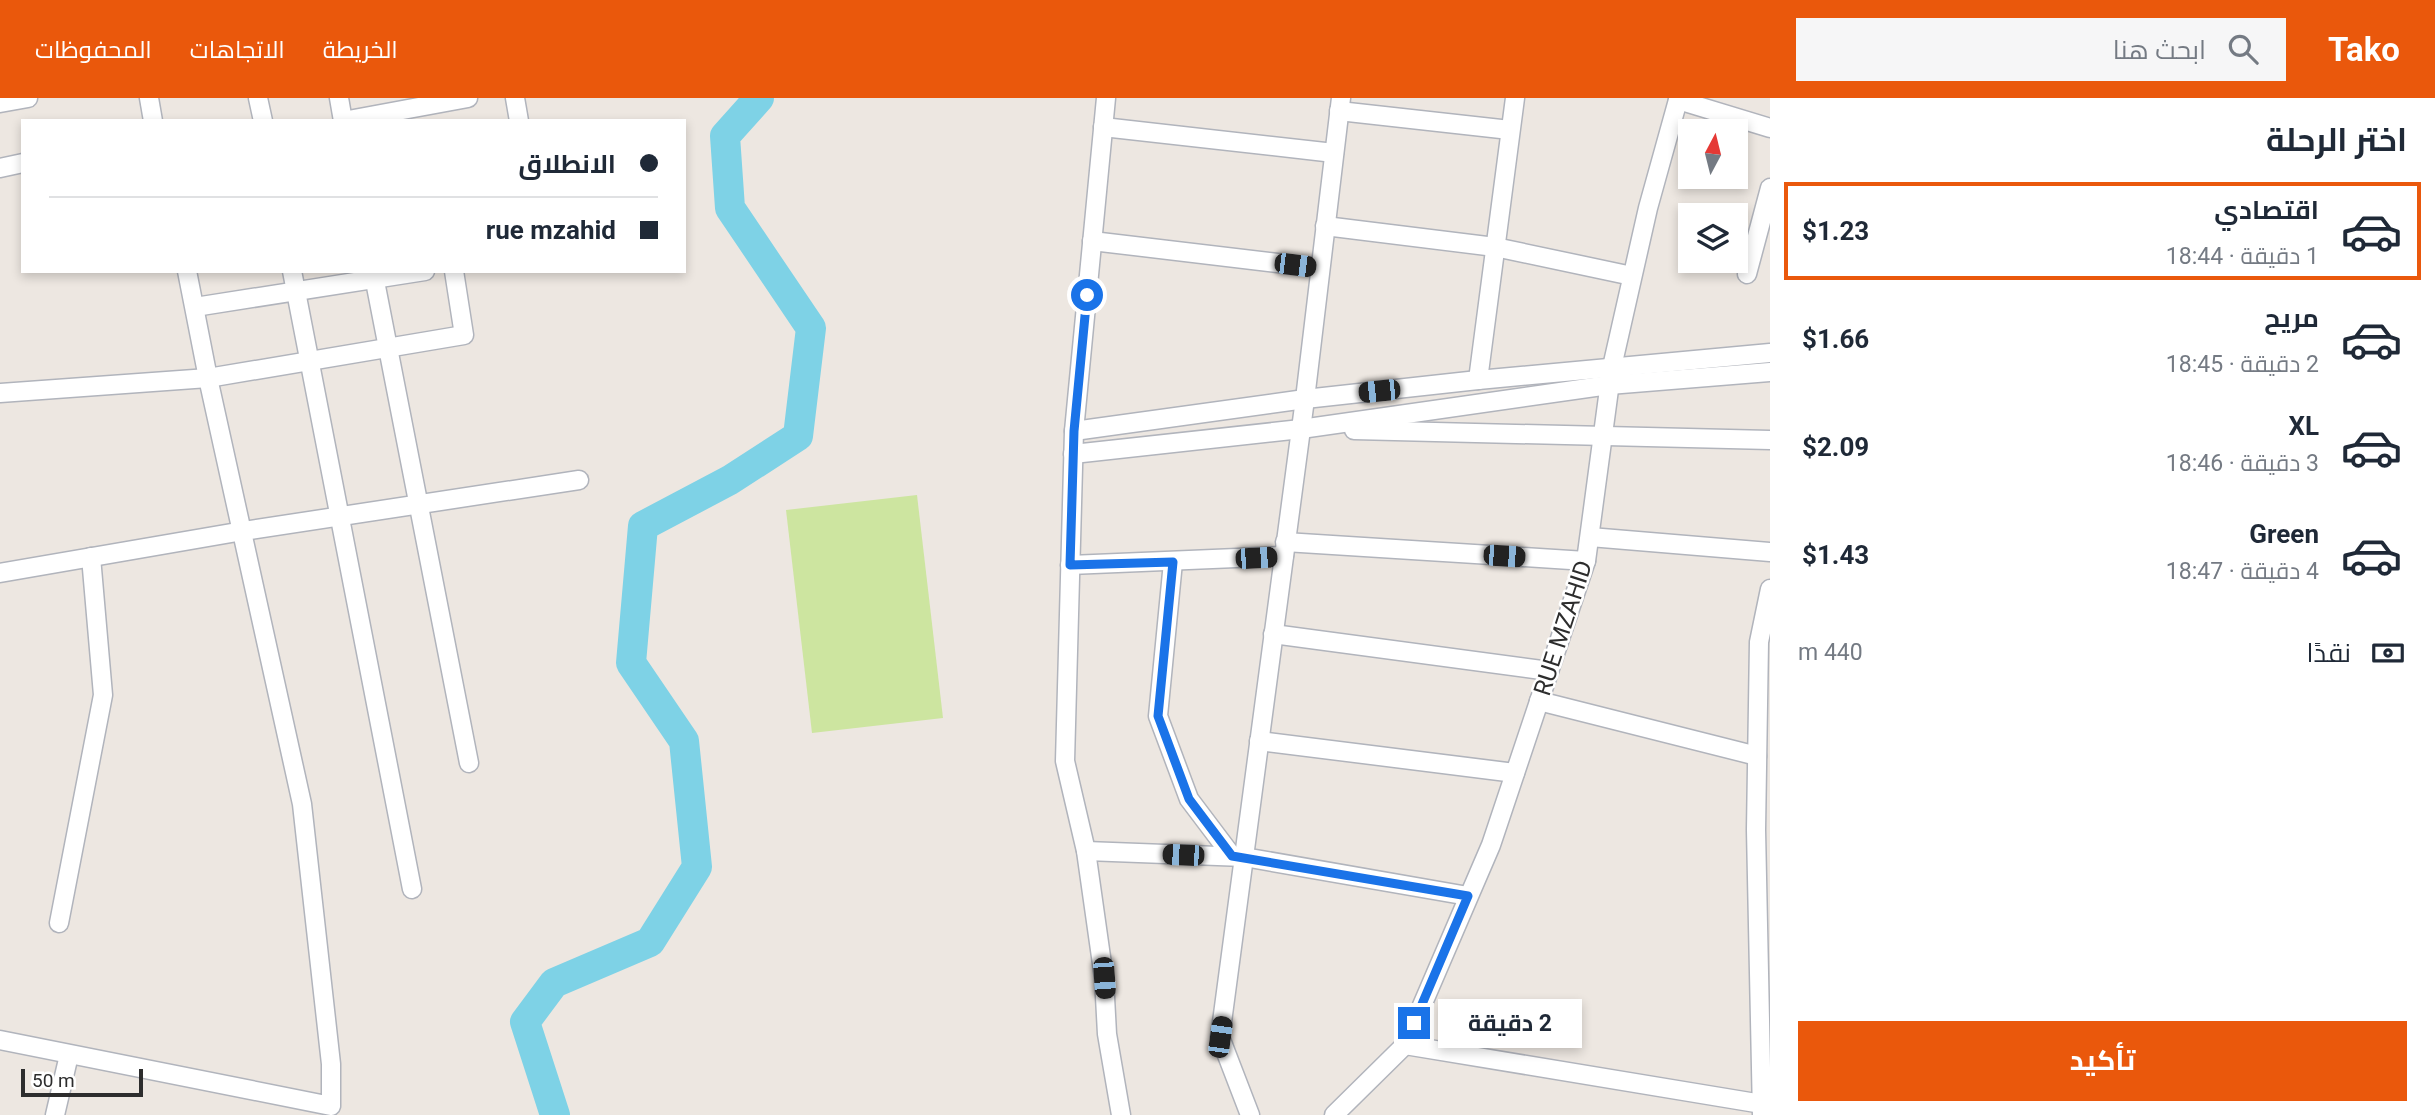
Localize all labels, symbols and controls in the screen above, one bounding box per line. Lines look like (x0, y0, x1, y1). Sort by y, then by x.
search box (1796, 18, 2286, 81)
icon: search (2224, 30, 2262, 68)
text: Tako (2328, 30, 2400, 69)
text: ابحث هنا (2113, 35, 2206, 65)
text: المحفوظات (35, 36, 152, 64)
text: الاتجاهات (190, 36, 285, 64)
text: الخريطة (323, 36, 398, 64)
north arrow (1678, 119, 1748, 189)
map controls (1678, 119, 1748, 273)
text: اختر الرحلة (2266, 121, 2407, 159)
text: الانطلاق (518, 149, 616, 179)
text: اقتصادي (2214, 195, 2319, 225)
icon: car (2340, 200, 2403, 263)
button: layers (1678, 203, 1748, 273)
text: rue mzahid (486, 215, 616, 245)
text: $1.23 (1802, 216, 1869, 246)
text: 1 دقيقة · 18:44 (2166, 243, 2319, 270)
car (1273, 252, 1318, 278)
route start (1071, 279, 1103, 311)
text: مريح (2264, 303, 2319, 333)
icon: car (2340, 308, 2403, 371)
text: $1.66 (1802, 324, 1869, 354)
text: 2 دقيقة · 18:45 (2166, 351, 2319, 378)
car (1358, 378, 1401, 404)
text: XL (2288, 411, 2319, 441)
icon: car (2340, 416, 2403, 479)
text: $2.09 (1802, 432, 1869, 462)
text: 3 دقيقة · 18:46 (2166, 450, 2319, 477)
text: Green (2249, 519, 2319, 549)
icon: car (2340, 524, 2403, 587)
text: $1.43 (1802, 540, 1869, 570)
car (1483, 544, 1526, 568)
car (1235, 546, 1278, 570)
street label: RUE MZAHID (1528, 557, 1598, 699)
text: 4 دقيقة · 18:47 (2166, 558, 2319, 585)
icon: cash (2369, 634, 2407, 672)
text: نقدًا (2307, 638, 2351, 668)
text: 440 m (1798, 639, 1863, 666)
car (1162, 844, 1205, 866)
car (1093, 956, 1116, 1000)
callout: 2 دقيقة (1438, 998, 1582, 1048)
route end (1398, 1007, 1430, 1039)
text: 2 دقيقة (1468, 1010, 1552, 1037)
car (1207, 1015, 1234, 1059)
button: تأكيد (1798, 1021, 2407, 1101)
scale bar (21, 1066, 144, 1098)
text: 50 m (32, 1069, 75, 1092)

